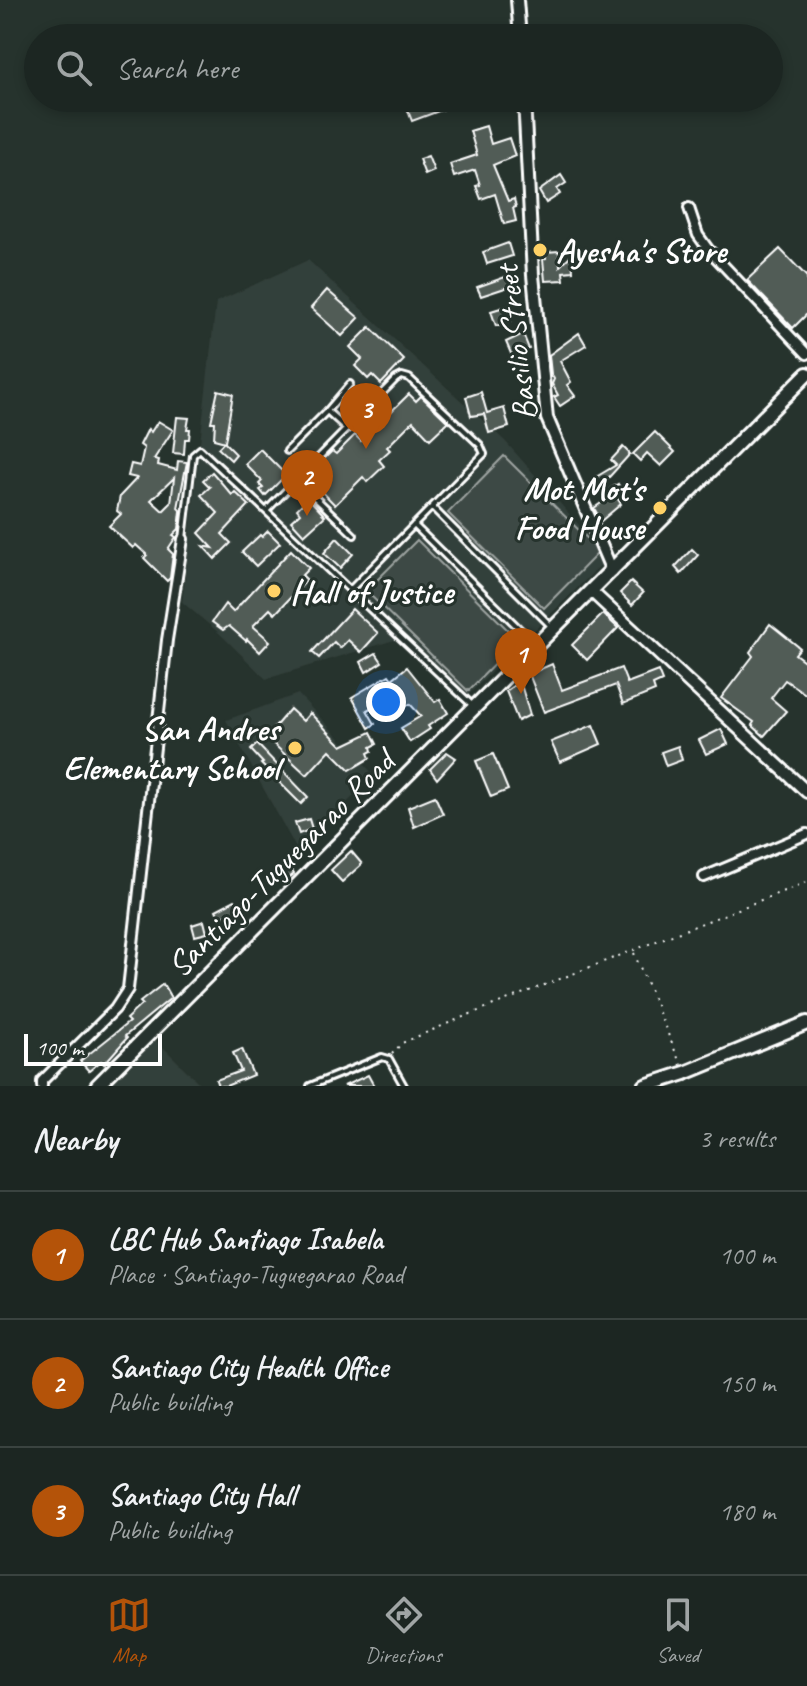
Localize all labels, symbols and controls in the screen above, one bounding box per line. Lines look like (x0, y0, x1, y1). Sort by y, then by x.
search box (24, 24, 783, 112)
icon: search (52, 46, 96, 90)
text: Search here (116, 49, 238, 87)
place label: Ayesha's Store (556, 229, 729, 272)
marker: Ayesha's Store (531, 241, 549, 259)
street label: Basilio Street (484, 259, 546, 423)
pin: 3 (340, 383, 392, 449)
pin: 2 (281, 450, 333, 516)
place label: Mot Mot's Food House (515, 467, 647, 549)
marker: Mot Mot's Food House (651, 499, 669, 517)
place label: Hall of Justice (290, 570, 456, 613)
marker: Hall of Justice (265, 582, 283, 600)
pin: 1 (495, 628, 547, 694)
your location (366, 682, 406, 722)
place label: San Andres Elementary School (63, 707, 285, 789)
street label: Santiago-Tuguegarao Road (158, 737, 406, 986)
marker: San Andres Elementary School (286, 739, 304, 757)
scale bar (24, 1030, 162, 1066)
text: 100 m (36, 1034, 83, 1062)
text: Nearby (32, 1117, 118, 1160)
text: 3 results (699, 1122, 775, 1155)
text: LBC Hub Santiago Isabela (108, 1220, 383, 1258)
text: 1 (52, 1239, 64, 1272)
text: 100 m (719, 1239, 775, 1272)
text: Place · Santiago-Tuguegarao Road (108, 1258, 403, 1291)
text: Santiago City Health Office (108, 1348, 388, 1386)
text: 2 (52, 1367, 64, 1400)
text: 150 m (719, 1367, 775, 1400)
text: Public building (108, 1386, 231, 1419)
text: Santiago City Hall (108, 1476, 295, 1514)
text: 3 (52, 1495, 64, 1528)
text: 180 m (719, 1495, 775, 1528)
text: Public building (108, 1514, 231, 1547)
tab: Map (107, 1593, 151, 1669)
tab: Directions (365, 1593, 442, 1669)
tab: Saved (656, 1593, 700, 1669)

